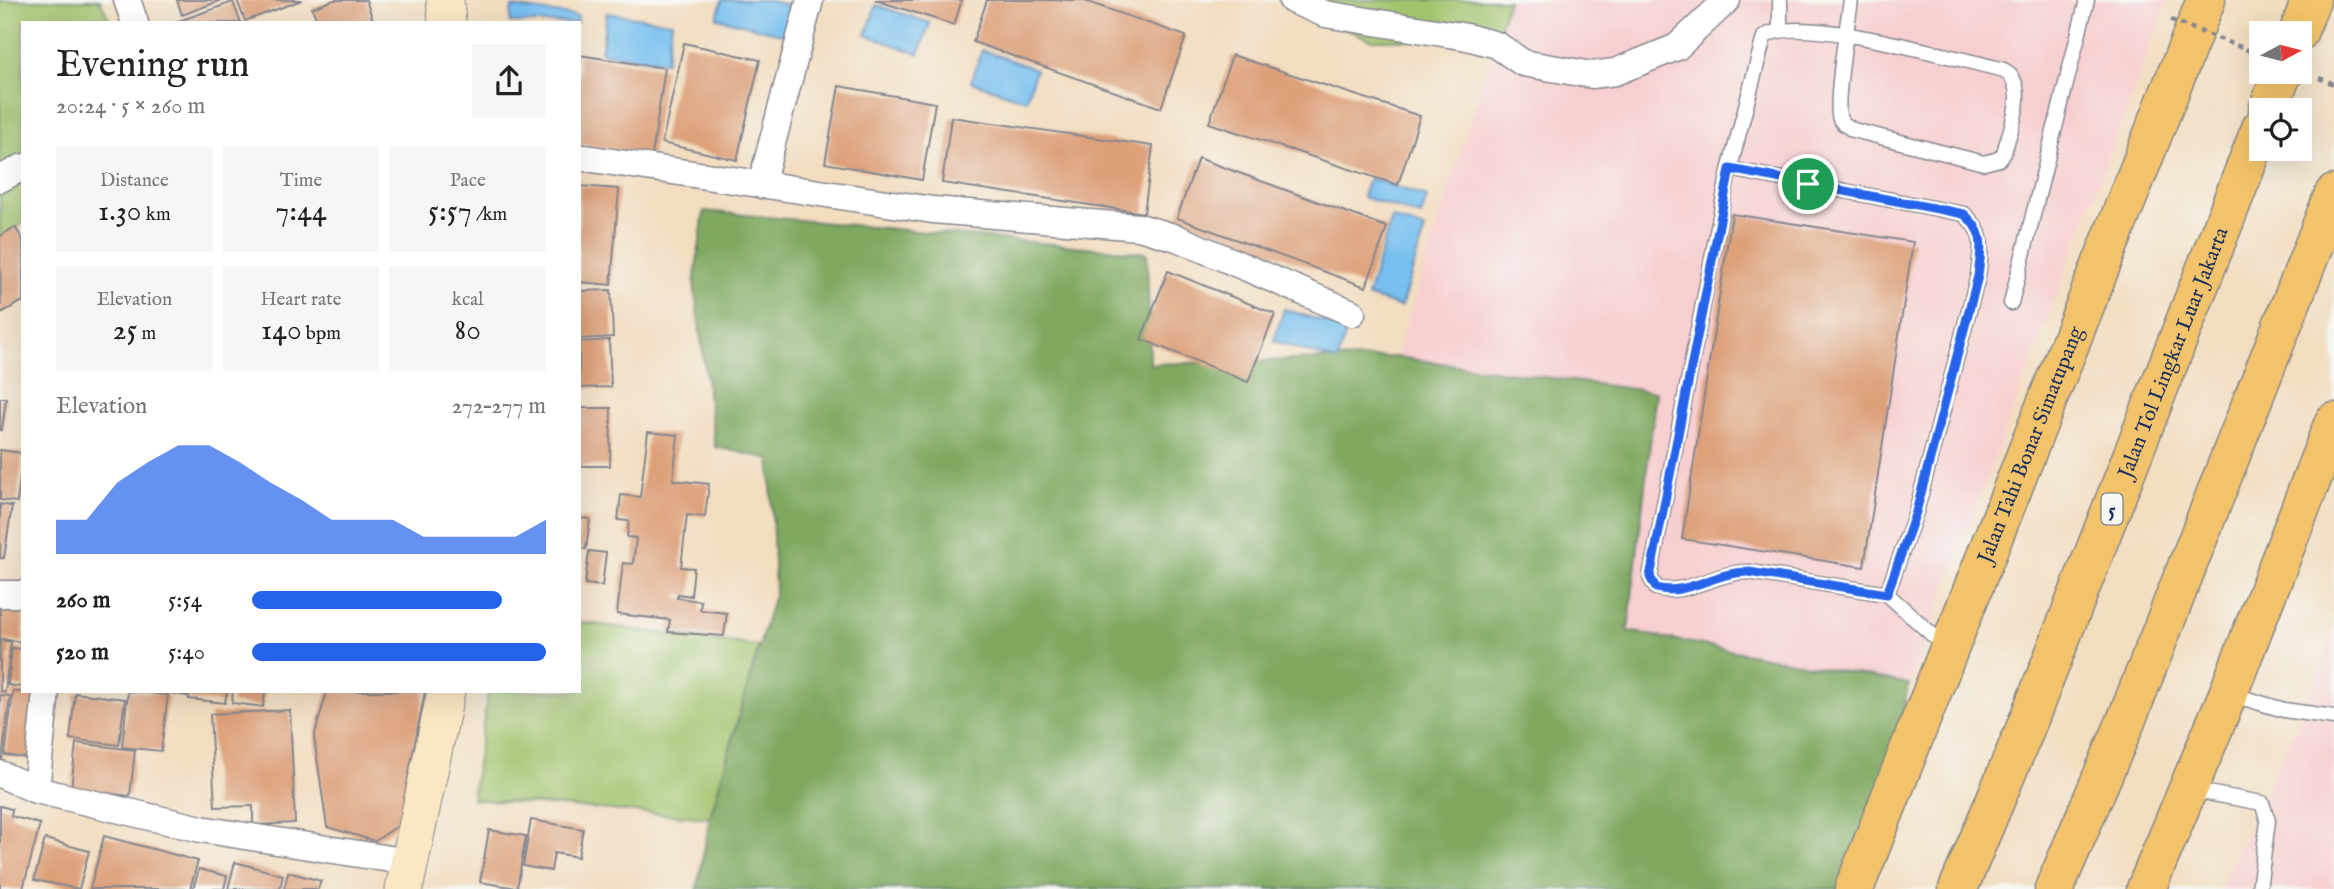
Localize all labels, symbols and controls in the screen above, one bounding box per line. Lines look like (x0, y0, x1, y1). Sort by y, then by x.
north arrow (2249, 21, 2312, 84)
map controls (2249, 21, 2312, 161)
text: Evening run (56, 42, 250, 90)
button: share (472, 44, 546, 118)
text: 20:24 · 5 × 260 m (56, 92, 205, 121)
button: locate (2249, 98, 2312, 161)
pin (1778, 154, 1838, 214)
icon: arrive (1789, 165, 1827, 203)
text: Distance (100, 169, 169, 193)
text: Time (280, 169, 322, 193)
text: Pace (450, 169, 486, 193)
text: 1.30 (98, 193, 142, 231)
text: 7:44 (275, 193, 327, 231)
text: 5:57 (428, 193, 472, 231)
text: km (142, 203, 171, 227)
text: /km (472, 203, 507, 227)
street label: Jalan Tol Lingkar Luar Jakarta (2112, 223, 2236, 484)
text: Elevation (97, 288, 172, 312)
text: Heart rate (260, 288, 342, 312)
text: kcal (452, 288, 484, 312)
text: 25 (112, 312, 137, 350)
text: 140 (261, 312, 302, 350)
text: 80 (454, 312, 481, 350)
text: m (137, 322, 156, 346)
text: bpm (302, 322, 341, 346)
street label: Jalan Tahi Bonar Simatupang (1972, 322, 2091, 569)
text: Elevation (56, 392, 147, 421)
text: 272–277 m (451, 392, 546, 421)
road number: 5 (2102, 494, 2122, 524)
text: 260 m (56, 586, 111, 615)
text: 5:54 (168, 586, 202, 615)
text: 520 m (56, 638, 109, 667)
text: 5:40 (168, 638, 205, 667)

